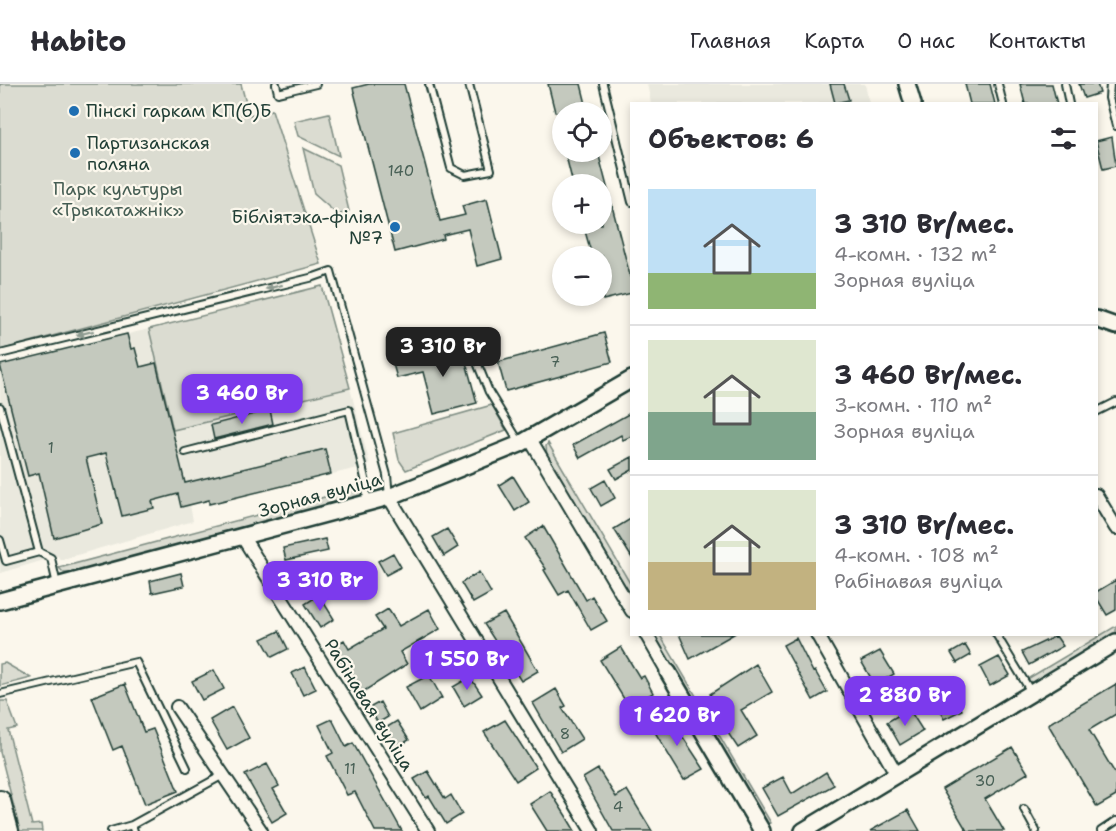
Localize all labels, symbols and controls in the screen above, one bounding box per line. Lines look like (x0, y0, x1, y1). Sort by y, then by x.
text: Habito (30, 22, 126, 60)
text: Главная (690, 27, 771, 55)
text: Карта (804, 27, 864, 55)
text: О нас (897, 27, 955, 55)
text: Контакты (988, 27, 1086, 55)
place label: Пінскі гаркам КП(б)Б (86, 99, 272, 123)
map controls (552, 102, 612, 306)
button: locate (552, 102, 612, 162)
marker: Пінскі гаркам КП(б)Б (67, 104, 81, 118)
text: Объектов: 6 (648, 121, 814, 156)
icon: filters (1047, 122, 1080, 155)
place label: Партизанская поляна (87, 131, 210, 176)
marker: Партизанская поляна (68, 146, 82, 160)
house number: 140 (388, 161, 414, 181)
button: + (552, 174, 612, 234)
park label: Парк культуры «Трыкатажнік» (52, 177, 184, 222)
place label: Бібліятэка-філіял №7 (231, 205, 383, 250)
text: 3 310 Br/мес. (834, 206, 1014, 241)
icon: home (696, 213, 768, 285)
marker: Бібліятэка-філіял №7 (388, 220, 402, 234)
text: 4-комн. · 132 m² (834, 241, 997, 267)
button: − (552, 246, 612, 306)
text: Зорная вуліца (834, 267, 975, 293)
one-way arrow (265, 282, 284, 292)
pin: 3 310 Br (381, 327, 505, 378)
one-way arrow (76, 329, 94, 339)
text: 3 310 Br (400, 333, 486, 359)
house number: 7 (550, 352, 560, 372)
text: 3 460 Br/мес. (834, 357, 1022, 392)
icon: home (696, 364, 768, 436)
pin: 3 460 Br (180, 374, 304, 425)
text: 3 460 Br (196, 380, 288, 406)
text: 3-комн. · 110 m² (834, 392, 992, 418)
text: Зорная вуліца (834, 418, 975, 444)
house number: 1 (48, 438, 54, 458)
street label: Зорная вуліца (256, 467, 384, 523)
text: 3 310 Br/мес. (834, 507, 1014, 542)
icon: home (696, 514, 768, 586)
text: 4-комн. · 108 m² (834, 542, 999, 568)
pin: 3 310 Br (258, 561, 382, 612)
text: 3 310 Br (277, 567, 363, 593)
text: Рабінавая вуліца (834, 568, 1003, 594)
street label: Рабінавая вуліца (319, 634, 419, 776)
pin: 1 550 Br (405, 640, 529, 691)
text: 1 550 Br (425, 646, 509, 672)
pin: 2 880 Br (843, 676, 967, 727)
text: 2 880 Br (859, 682, 951, 708)
pin: 1 620 Br (615, 696, 739, 747)
text: 1 620 Br (634, 702, 720, 728)
house number: 8 (560, 724, 570, 744)
house number: 11 (344, 759, 356, 779)
house number: 30 (975, 771, 995, 791)
house number: 4 (613, 797, 623, 817)

